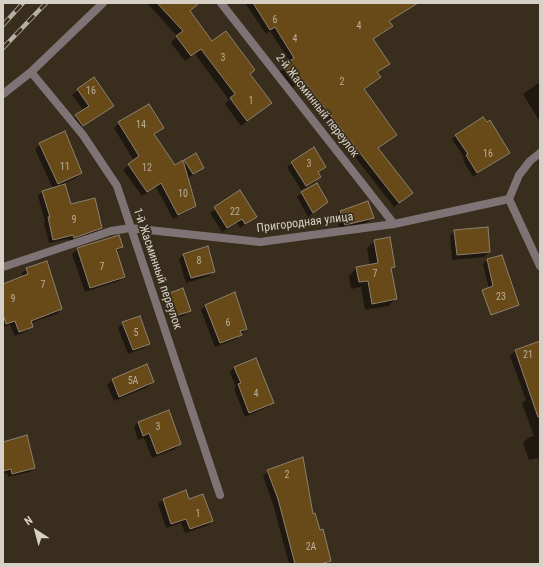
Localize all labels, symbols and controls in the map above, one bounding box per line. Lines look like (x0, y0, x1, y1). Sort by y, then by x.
house number: 6 (273, 14, 277, 26)
house number: 4 (357, 20, 361, 32)
house number: 4 (293, 33, 297, 45)
street label: 2-й Жасминный переулок (272, 51, 362, 161)
house number: 3 (221, 52, 225, 64)
house number: 2 (340, 76, 344, 88)
house number: 16 (86, 85, 96, 97)
house number: 1 (249, 95, 253, 107)
house number: 14 (136, 119, 146, 131)
house number: 16 (483, 148, 493, 160)
house number: 3 (307, 158, 311, 170)
house number: 11 (60, 161, 70, 173)
house number: 12 (142, 162, 152, 174)
house number: 10 (178, 188, 188, 200)
street label: 1-й Жасминный переулок (129, 206, 185, 332)
house number: 22 (230, 206, 240, 218)
street label: Пригородная улица (256, 210, 354, 236)
house number: 9 (72, 214, 76, 226)
house number: 8 (197, 255, 201, 267)
house number: 7 (100, 261, 104, 273)
house number: 7 (373, 268, 377, 280)
house number: 7 (41, 279, 45, 291)
house number: 23 (496, 291, 506, 303)
house number: 9 (11, 293, 15, 305)
house number: 6 (226, 317, 230, 329)
house number: 5 (134, 327, 138, 339)
house number: 21 (523, 349, 533, 361)
house number: 5А (128, 375, 138, 387)
house number: 4 (254, 388, 258, 400)
house number: 3 (156, 421, 160, 433)
house number: 2 (285, 469, 289, 481)
house number: 1 (196, 508, 200, 520)
north arrow (16, 511, 56, 551)
text: N (22, 514, 35, 528)
house number: 2А (306, 541, 316, 553)

